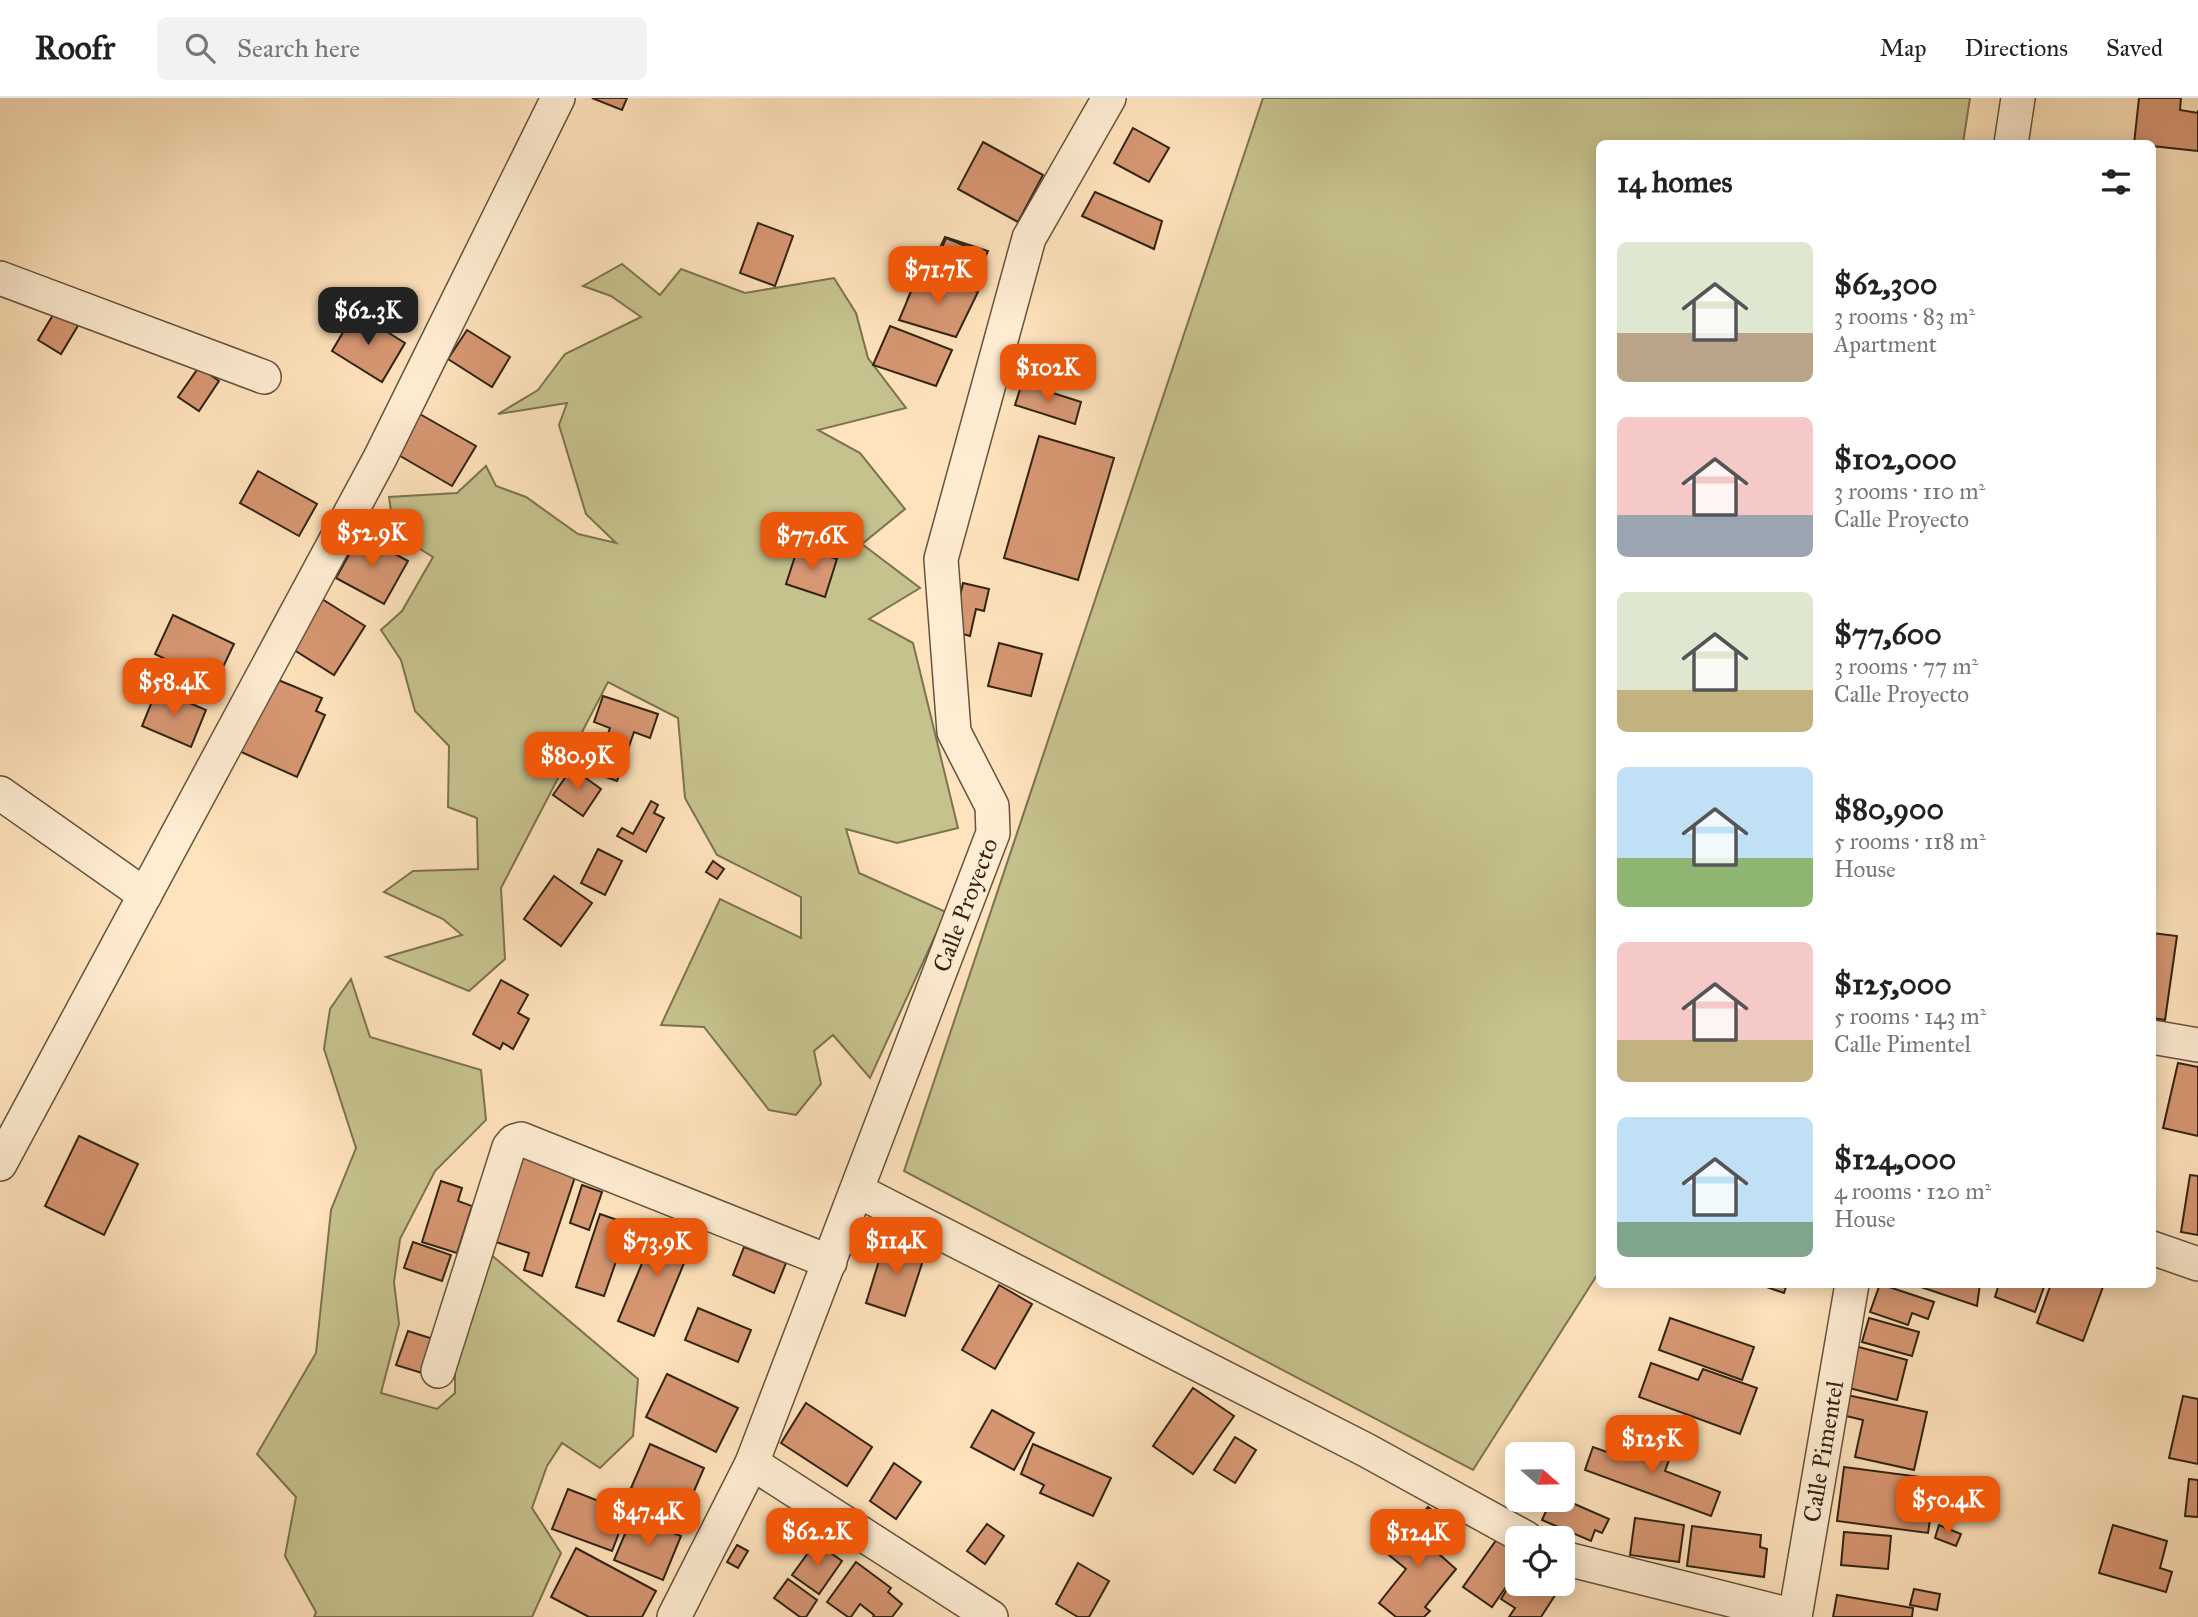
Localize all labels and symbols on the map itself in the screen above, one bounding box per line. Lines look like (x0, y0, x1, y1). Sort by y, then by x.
pin: $71.7K (881, 246, 995, 306)
pin: $62.3K (311, 288, 425, 347)
pin: $102K (999, 344, 1097, 404)
pin: $52.9K (315, 510, 429, 569)
pin: $77.6K (755, 512, 869, 572)
pin: $58.4K (117, 658, 231, 718)
pin: $80.9K (520, 732, 634, 792)
street label: Calle Proyecto (926, 834, 1005, 976)
pin: $73.9K (600, 1218, 714, 1278)
pin: $114K (847, 1218, 945, 1277)
street label: Calle Pimentel (1797, 1378, 1850, 1524)
pin: $125K (1603, 1416, 1701, 1475)
north arrow (1505, 1442, 1575, 1512)
pin: $50.4K (1891, 1476, 2005, 1536)
pin: $47.4K (591, 1488, 705, 1548)
pin: $62.2K (760, 1508, 874, 1568)
pin: $124K (1369, 1510, 1467, 1569)

